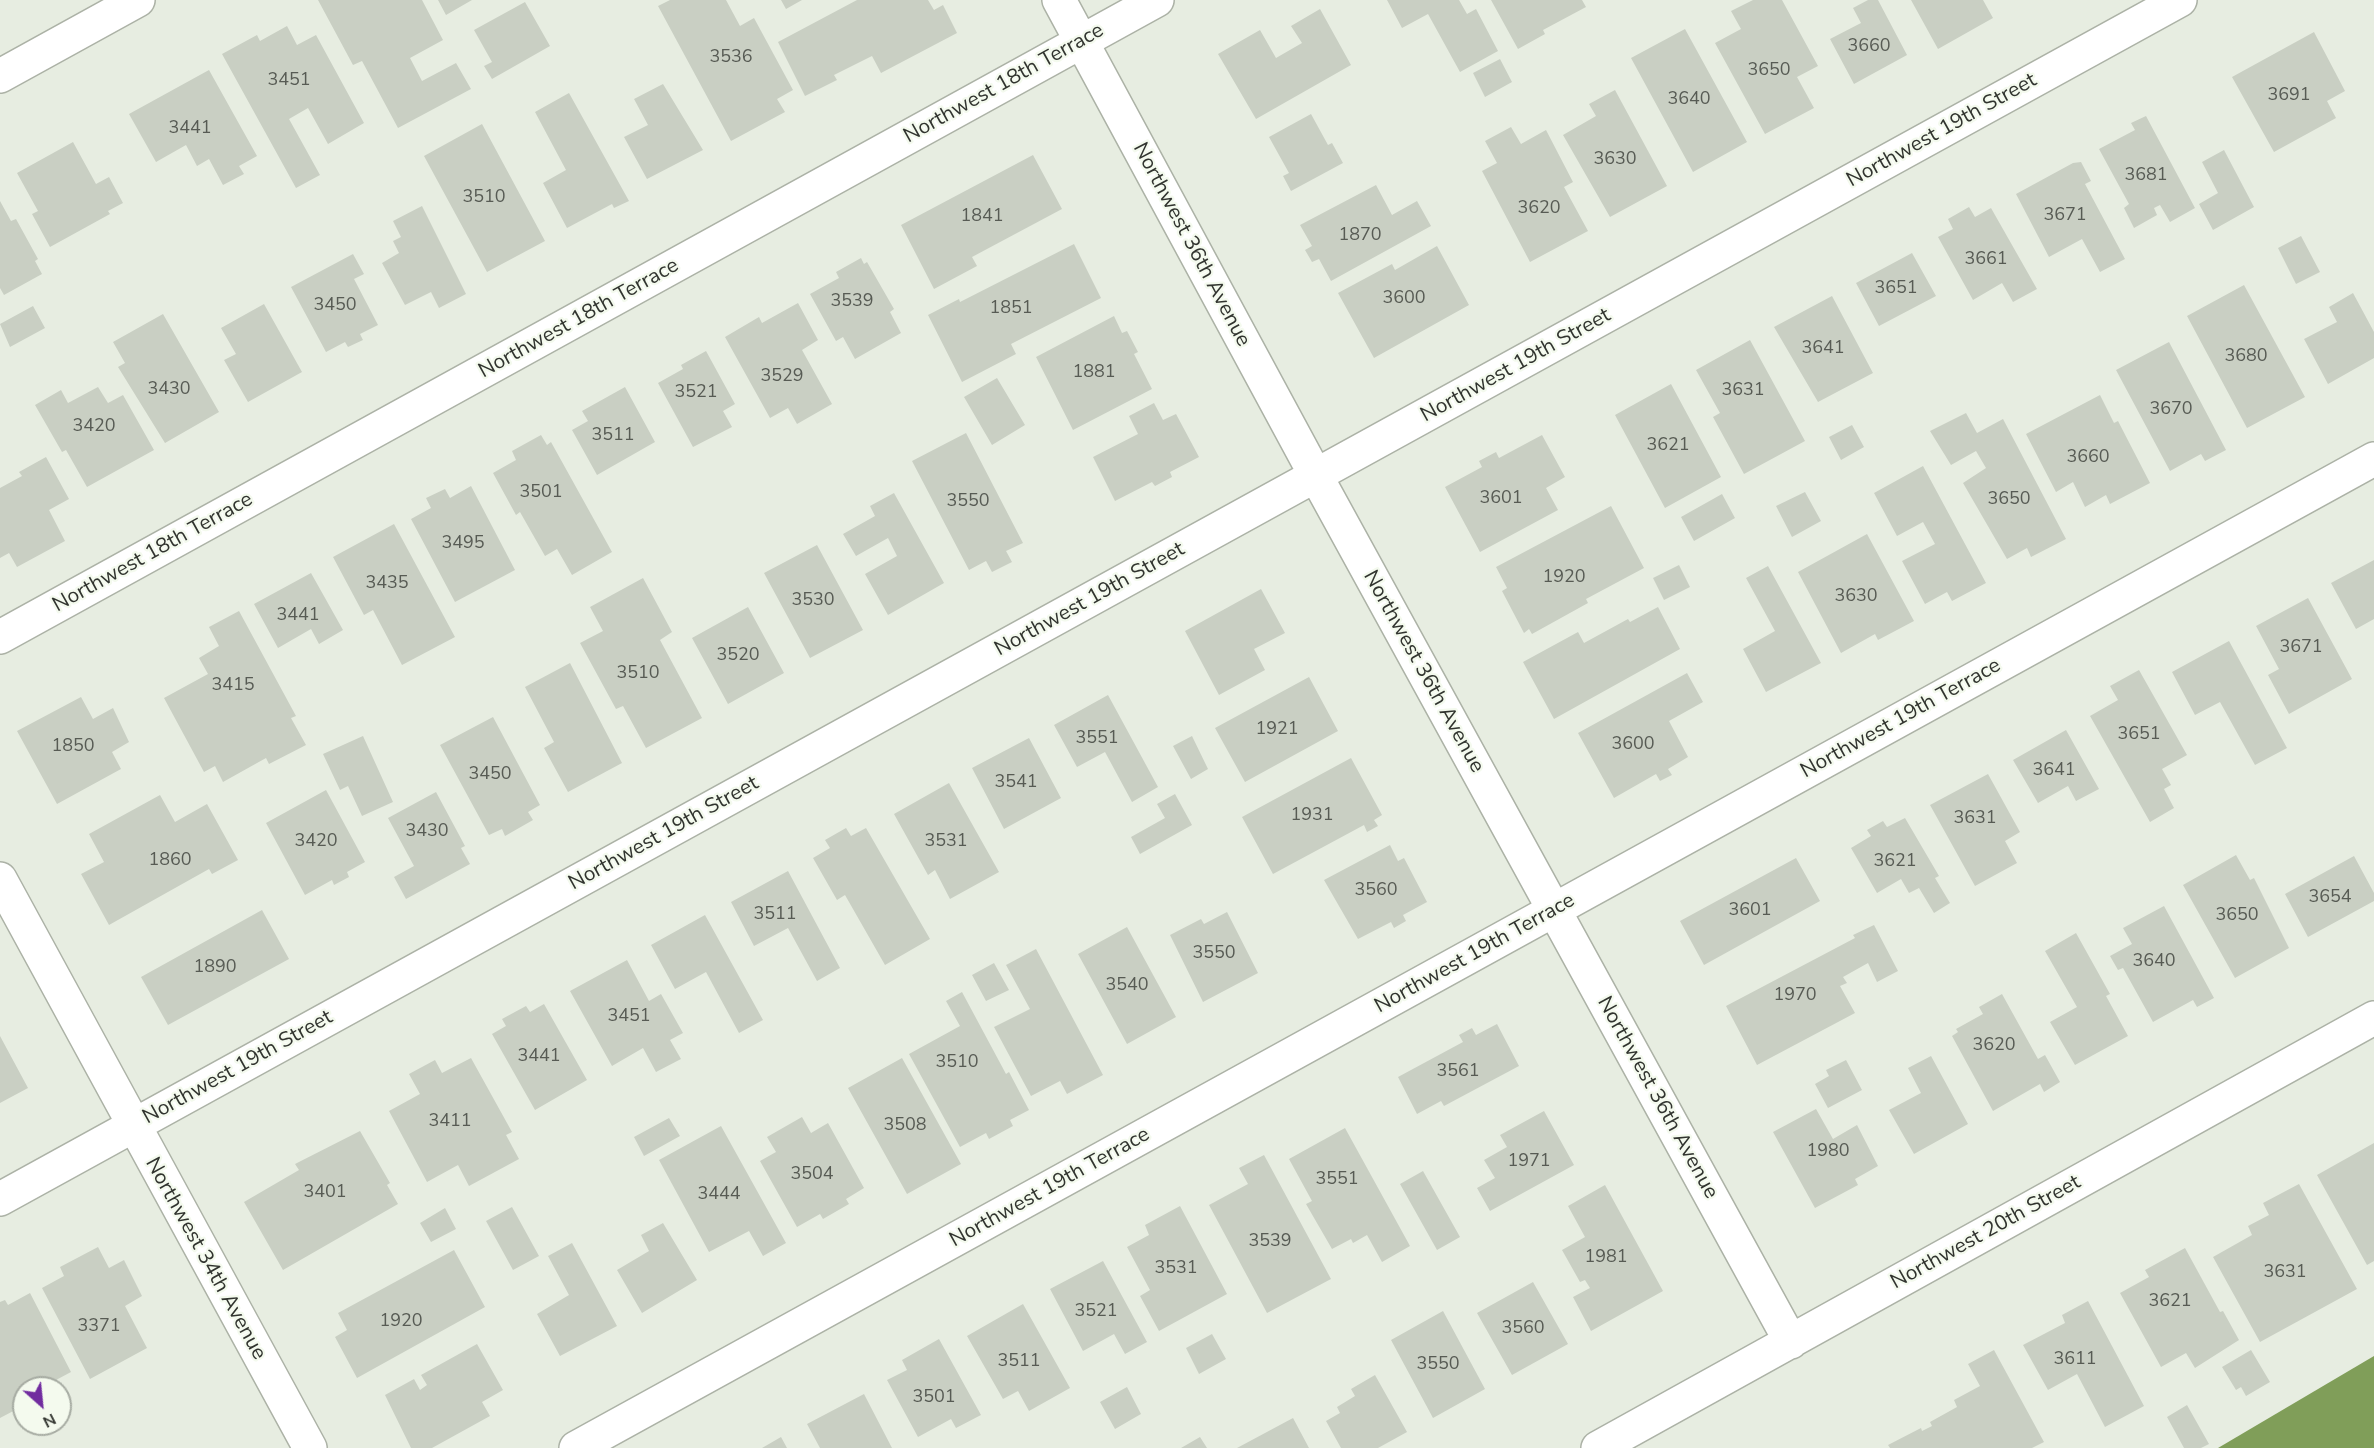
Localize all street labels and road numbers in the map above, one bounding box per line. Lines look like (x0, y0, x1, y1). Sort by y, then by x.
street label: Northwest 18th Terrace (900, 19, 1108, 149)
street label: Northwest 19th Street (1843, 68, 2041, 194)
street label: Northwest 36th Avenue (1127, 139, 1255, 351)
street label: Northwest 18th Terrace (475, 254, 683, 384)
street label: Northwest 19th Street (1417, 303, 1615, 429)
street label: Northwest 18th Terrace (49, 488, 257, 618)
street label: Northwest 19th Street (991, 537, 1189, 663)
street label: Northwest 36th Avenue (1357, 567, 1489, 777)
street label: Northwest 19th Terrace (1797, 654, 2005, 784)
street label: Northwest 19th Street (565, 771, 763, 897)
street label: Northwest 19th Terrace (1371, 889, 1579, 1019)
street label: Northwest 36th Avenue (1591, 993, 1723, 1203)
street label: Northwest 19th Street (139, 1005, 337, 1131)
street label: Northwest 19th Terrace (946, 1123, 1154, 1253)
street label: Northwest 34th Avenue (139, 1154, 271, 1364)
street label: Northwest 20th Street (1887, 1170, 2085, 1296)

